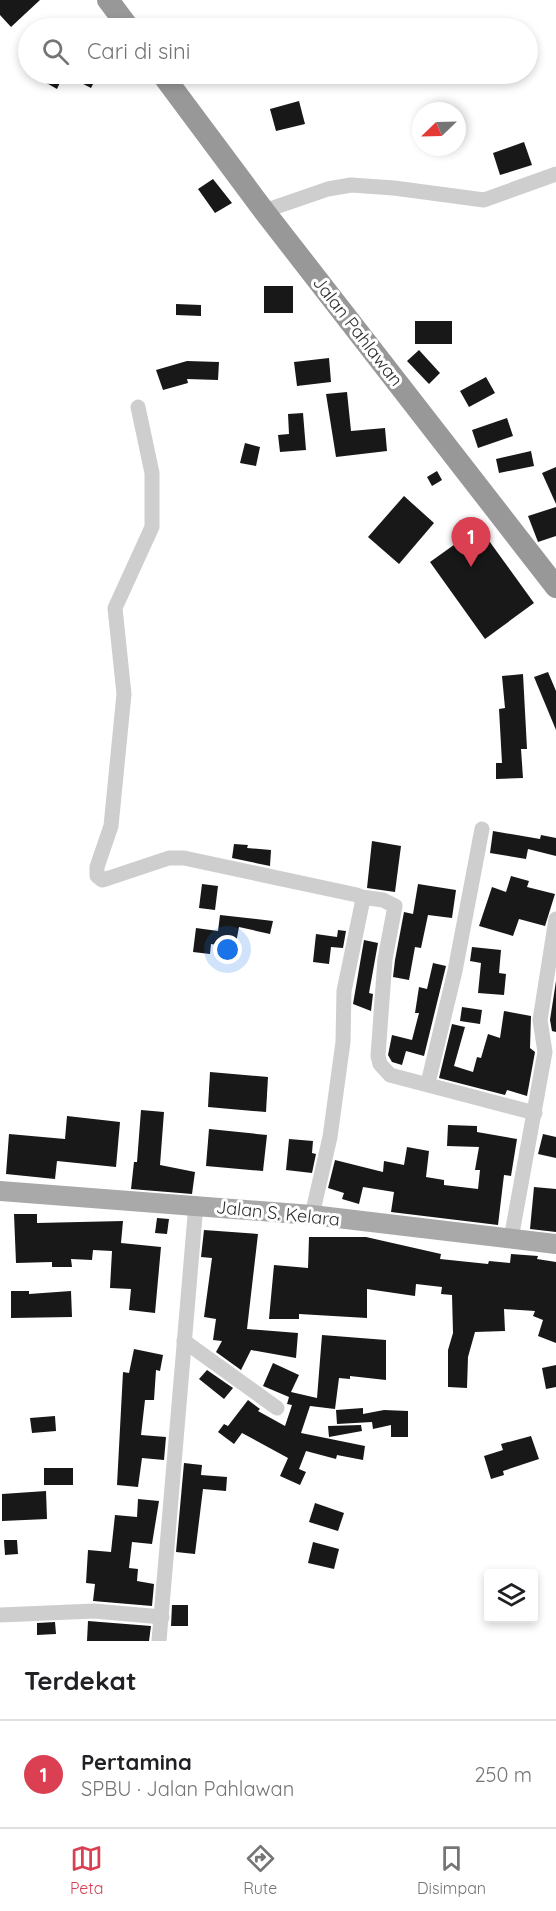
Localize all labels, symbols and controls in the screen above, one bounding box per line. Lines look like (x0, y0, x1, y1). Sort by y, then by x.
search box (18, 18, 538, 84)
icon: search (39, 35, 72, 68)
text: Cari di sini (87, 37, 190, 65)
north arrow (412, 102, 466, 156)
street label: Jalan Pahlawan (308, 271, 408, 391)
pin: 1 (452, 518, 490, 567)
your location (213, 935, 242, 964)
street label: Jalan S. Kelara (215, 1195, 341, 1231)
map controls (484, 1569, 538, 1623)
button: layers (484, 1569, 538, 1623)
text: Terdekat (24, 1664, 137, 1697)
text: Pertamina (81, 1748, 192, 1776)
text: 1 (40, 1762, 47, 1787)
text: 250 m (474, 1762, 532, 1787)
text: SPBU · Jalan Pahlawan (81, 1776, 294, 1801)
tab: Peta (70, 1842, 103, 1898)
tab: Rute (243, 1842, 277, 1898)
tab: Disimpan (417, 1842, 486, 1898)

